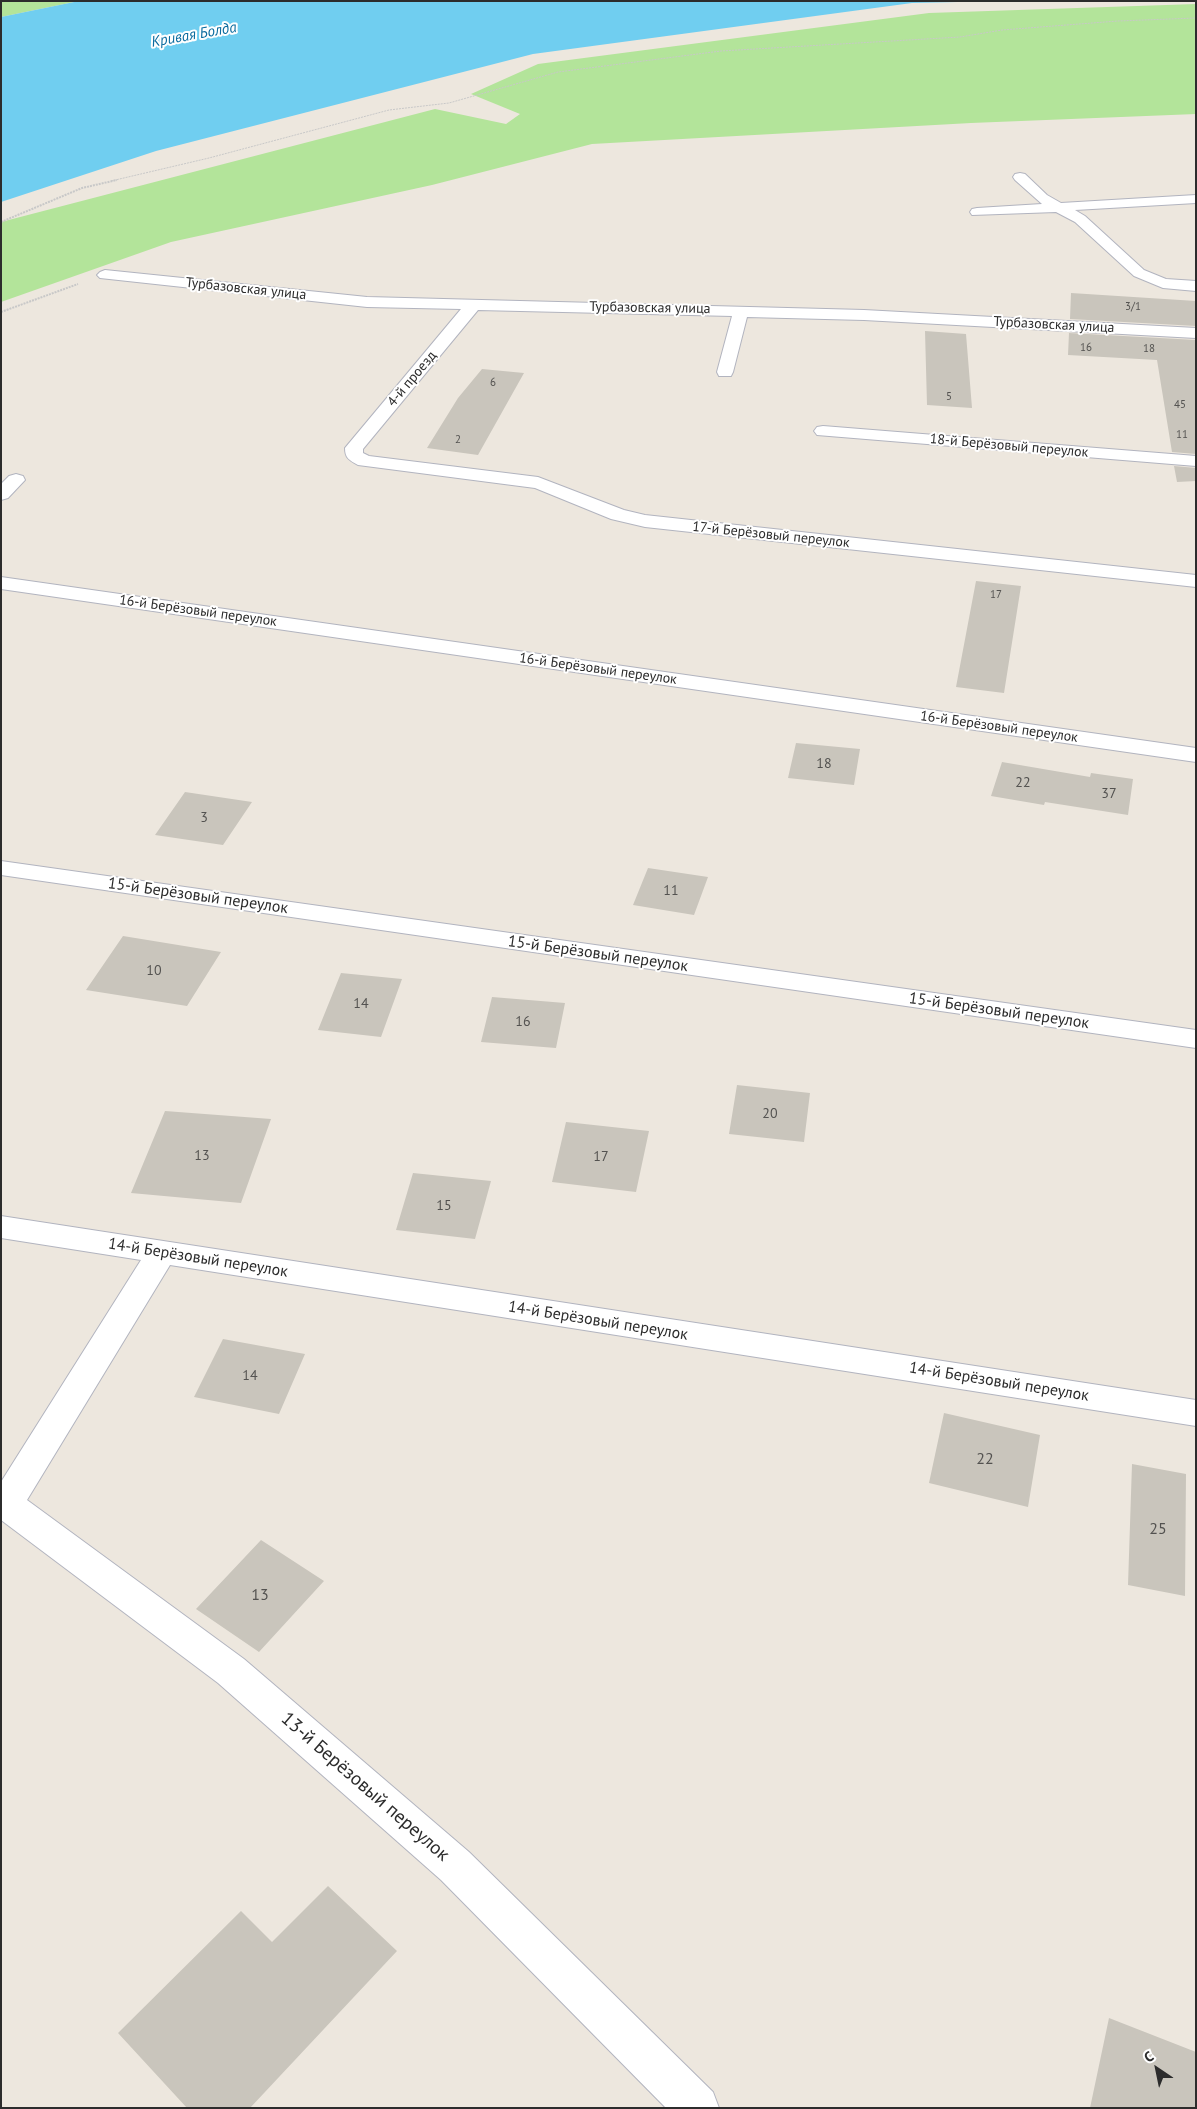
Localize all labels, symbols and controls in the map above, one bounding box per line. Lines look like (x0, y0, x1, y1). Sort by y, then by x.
water label: Кривая Болда (150, 19, 238, 51)
street label: Турбазовская улица (185, 274, 307, 304)
street label: Турбазовская улица (589, 299, 711, 317)
house number: 3/1 (1125, 300, 1141, 314)
street label: Турбазовская улица (993, 313, 1115, 337)
house number: 16 (1080, 341, 1092, 355)
house number: 18 (1143, 342, 1155, 356)
street label: 4-й проезд (384, 348, 440, 410)
house number: 6 (490, 376, 496, 390)
house number: 5 (946, 390, 952, 404)
house number: 45 (1174, 398, 1186, 412)
house number: 11 (1176, 428, 1188, 442)
street label: 18-й Берёзовый переулок (929, 431, 1089, 461)
house number: 2 (455, 433, 461, 447)
street label: 17-й Берёзовый переулок (691, 518, 851, 552)
house number: 17 (990, 588, 1002, 602)
street label: 16-й Берёзовый переулок (118, 592, 278, 630)
street label: 16-й Берёзовый переулок (518, 650, 678, 688)
street label: 16-й Берёзовый переулок (919, 708, 1079, 746)
house number: 18 (816, 756, 832, 772)
house number: 22 (1015, 775, 1031, 791)
house number: 37 (1101, 786, 1117, 802)
house number: 3 (200, 810, 208, 826)
street label: 15-й Берёзовый переулок (107, 874, 289, 918)
house number: 11 (663, 883, 679, 899)
street label: 15-й Берёзовый переулок (507, 932, 689, 976)
house number: 10 (146, 963, 162, 979)
street label: 15-й Берёзовый переулок (908, 989, 1090, 1033)
house number: 14 (353, 996, 369, 1012)
house number: 16 (515, 1014, 531, 1030)
house number: 20 (762, 1106, 778, 1122)
house number: 13 (194, 1148, 210, 1164)
house number: 17 (593, 1149, 609, 1165)
house number: 15 (436, 1198, 452, 1214)
street label: 14-й Берёзовый переулок (107, 1234, 289, 1282)
street label: 14-й Берёзовый переулок (507, 1297, 689, 1345)
street label: 14-й Берёзовый переулок (908, 1358, 1090, 1406)
house number: 14 (242, 1368, 258, 1384)
house number: 22 (976, 1449, 994, 1469)
house number: 25 (1149, 1519, 1167, 1539)
house number: 13 (251, 1585, 269, 1605)
street label: 13-й Берёзовый переулок (276, 1708, 454, 1866)
north arrow (1132, 2044, 1182, 2094)
text: С (1140, 2047, 1157, 2066)

